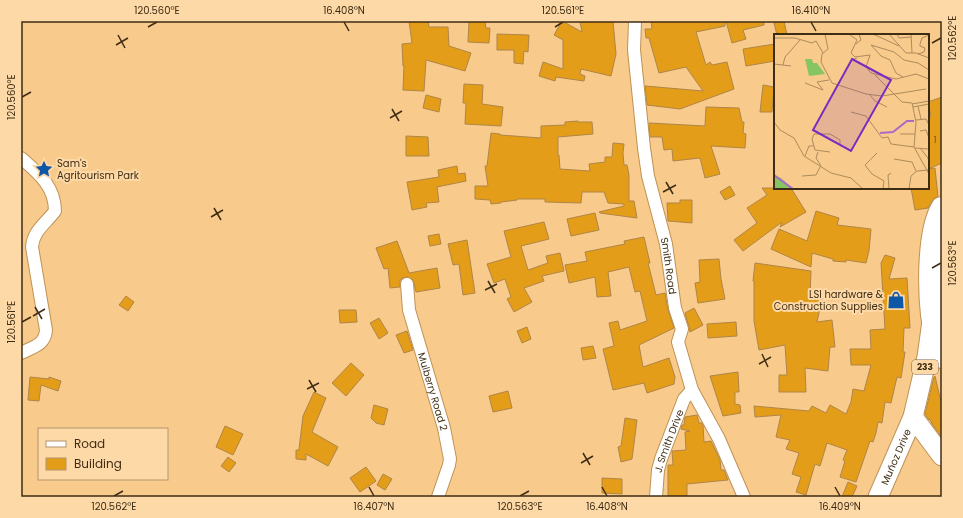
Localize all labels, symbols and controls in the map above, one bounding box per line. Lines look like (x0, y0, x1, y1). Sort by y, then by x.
text: 120.560°E (134, 3, 180, 18)
text: 16.408°N (323, 3, 365, 18)
text: 120.561°E (542, 3, 584, 18)
text: 16.410°N (792, 3, 830, 18)
text: 120.562°E (945, 16, 960, 60)
inset map (774, 34, 929, 189)
text: 120.560°E (4, 74, 19, 120)
house number: 1 (934, 135, 936, 146)
place label: Sam's Agritourism Park (57, 156, 140, 183)
place icon: Sam's Agritourism Park (34, 159, 54, 179)
street label: Smith Road (657, 235, 680, 295)
text: 120.563°E (945, 240, 960, 286)
place label: LSI hardware & Construction Supplies (774, 287, 884, 314)
shop icon: LSI hardware & Construction Supplies (886, 290, 906, 310)
text: 120.561°E (4, 301, 19, 343)
street label: Mulberry Road 2 (414, 351, 452, 432)
road number: 233 (912, 360, 938, 374)
street label: J. Smith Drive (650, 407, 687, 474)
street label: Muñoz Drive (877, 426, 915, 487)
legend (38, 428, 168, 480)
text: Road (74, 435, 105, 452)
text: Building (74, 455, 122, 472)
text: 120.562°E (92, 499, 136, 514)
text: 16.407°N (354, 499, 394, 514)
text: 120.563°E (497, 499, 543, 514)
text: 16.408°N (586, 499, 628, 514)
text: 16.409°N (819, 499, 861, 514)

